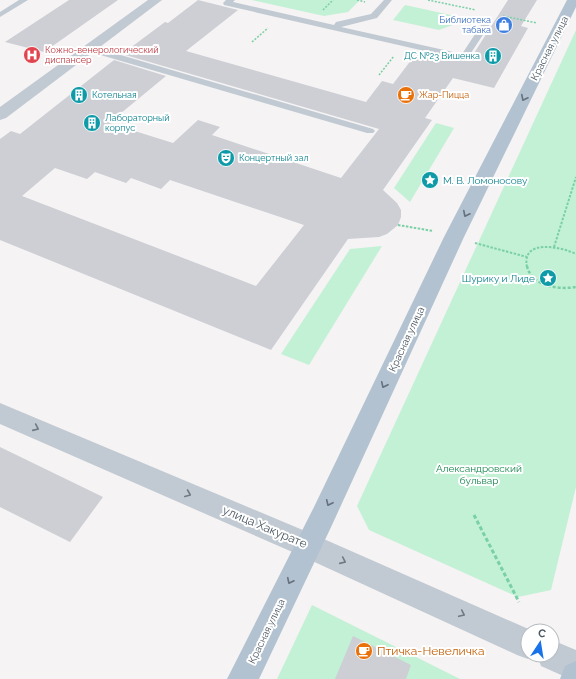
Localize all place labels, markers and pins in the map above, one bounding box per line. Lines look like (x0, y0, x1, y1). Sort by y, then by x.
place label: Библиотека табака (439, 15, 491, 35)
shop icon: Библиотека табака (494, 15, 514, 35)
hospital icon: Кожно-венерологический диспансер (22, 45, 42, 65)
place label: Кожно-венерологический диспансер (45, 45, 159, 65)
building icon: ДС №23 Вишенка (483, 46, 503, 66)
place label: ДС №23 Вишенка (404, 51, 480, 61)
building icon: Котельная (69, 85, 89, 105)
cafe icon: Жар-Пицца (396, 85, 416, 105)
place label: Котельная (92, 90, 137, 100)
place label: Жар-Пицца (419, 90, 469, 100)
building icon: Лабораторный корпус (82, 113, 102, 133)
place label: Лабораторный корпус (105, 113, 170, 133)
theatre icon: Концертный зал (216, 148, 236, 168)
place label: Концертный зал (239, 153, 309, 163)
place icon: М. В. Ломоносову (420, 170, 440, 190)
place label: М. В. Ломоносову (443, 175, 528, 186)
place icon: Шурику и Лиде (538, 268, 558, 288)
place label: Шурику и Лиде (462, 273, 535, 284)
cafe icon: Птичка-Невеличка (354, 641, 374, 661)
place label: Птичка-Невеличка (377, 644, 485, 658)

